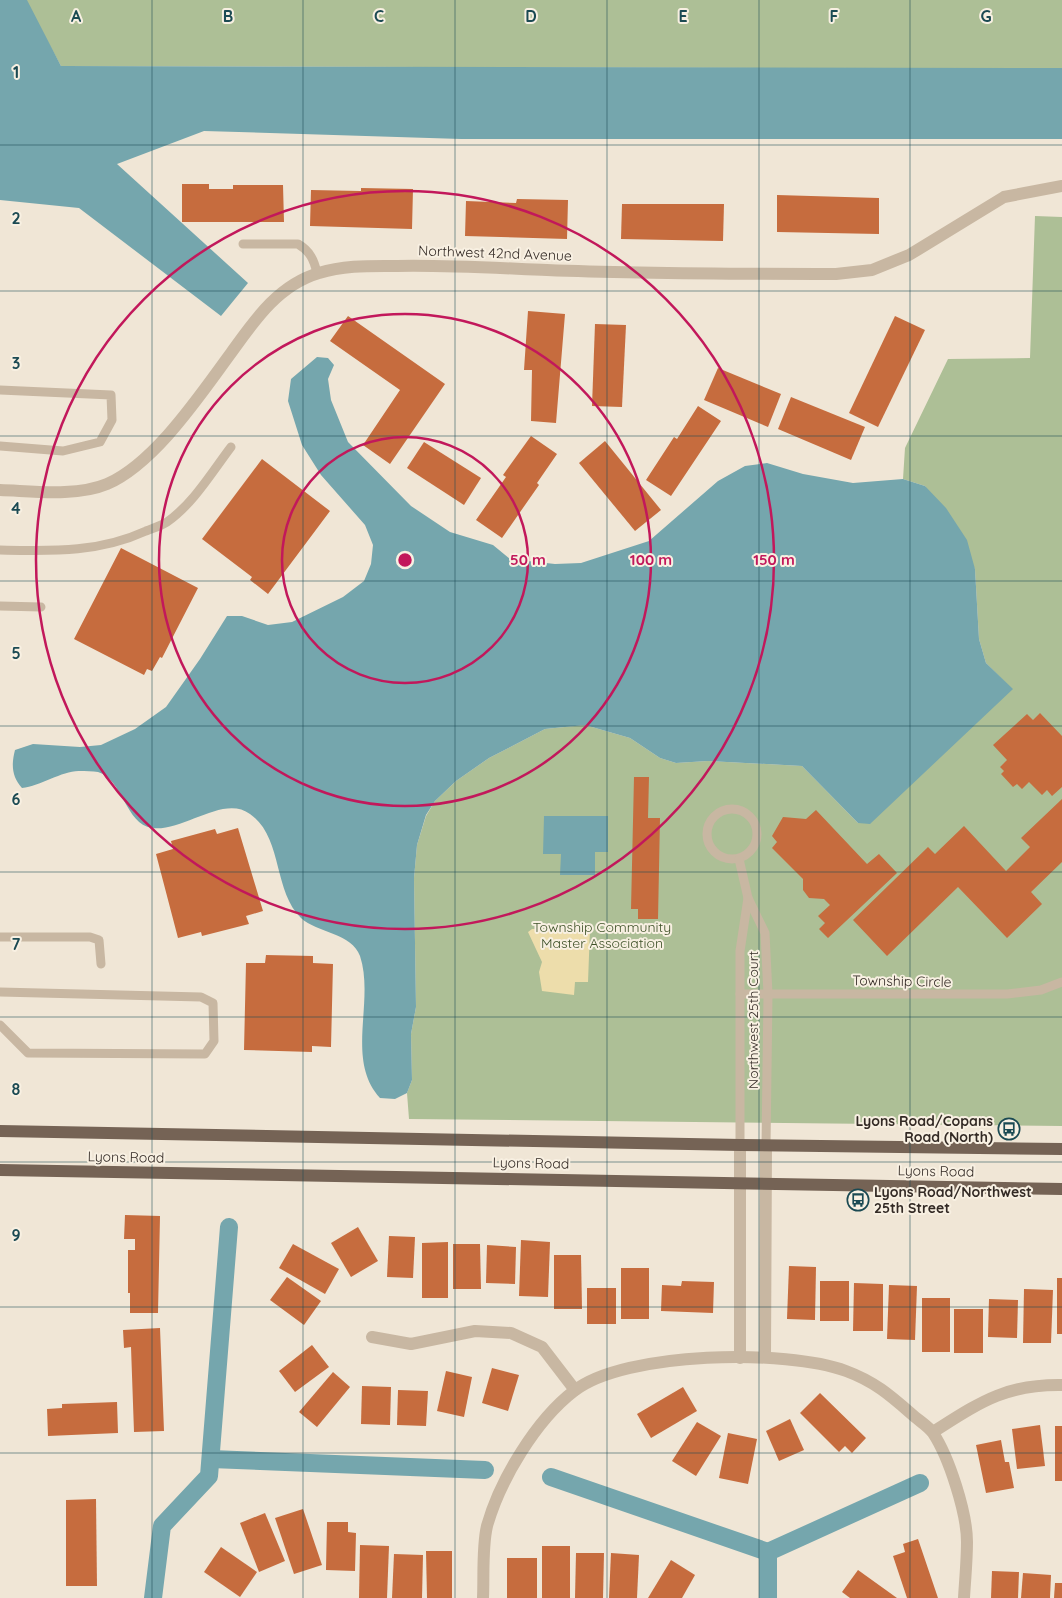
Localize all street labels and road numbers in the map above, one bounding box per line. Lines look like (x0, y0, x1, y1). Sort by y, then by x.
street label: Northwest 42nd Avenue (418, 241, 572, 265)
street label: Northwest 25th Court (744, 951, 762, 1089)
street label: Township Circle (852, 971, 952, 991)
street label: Lyons Road (87, 1147, 165, 1167)
street label: Lyons Road (492, 1153, 570, 1173)
street label: Lyons Road (897, 1161, 975, 1181)

